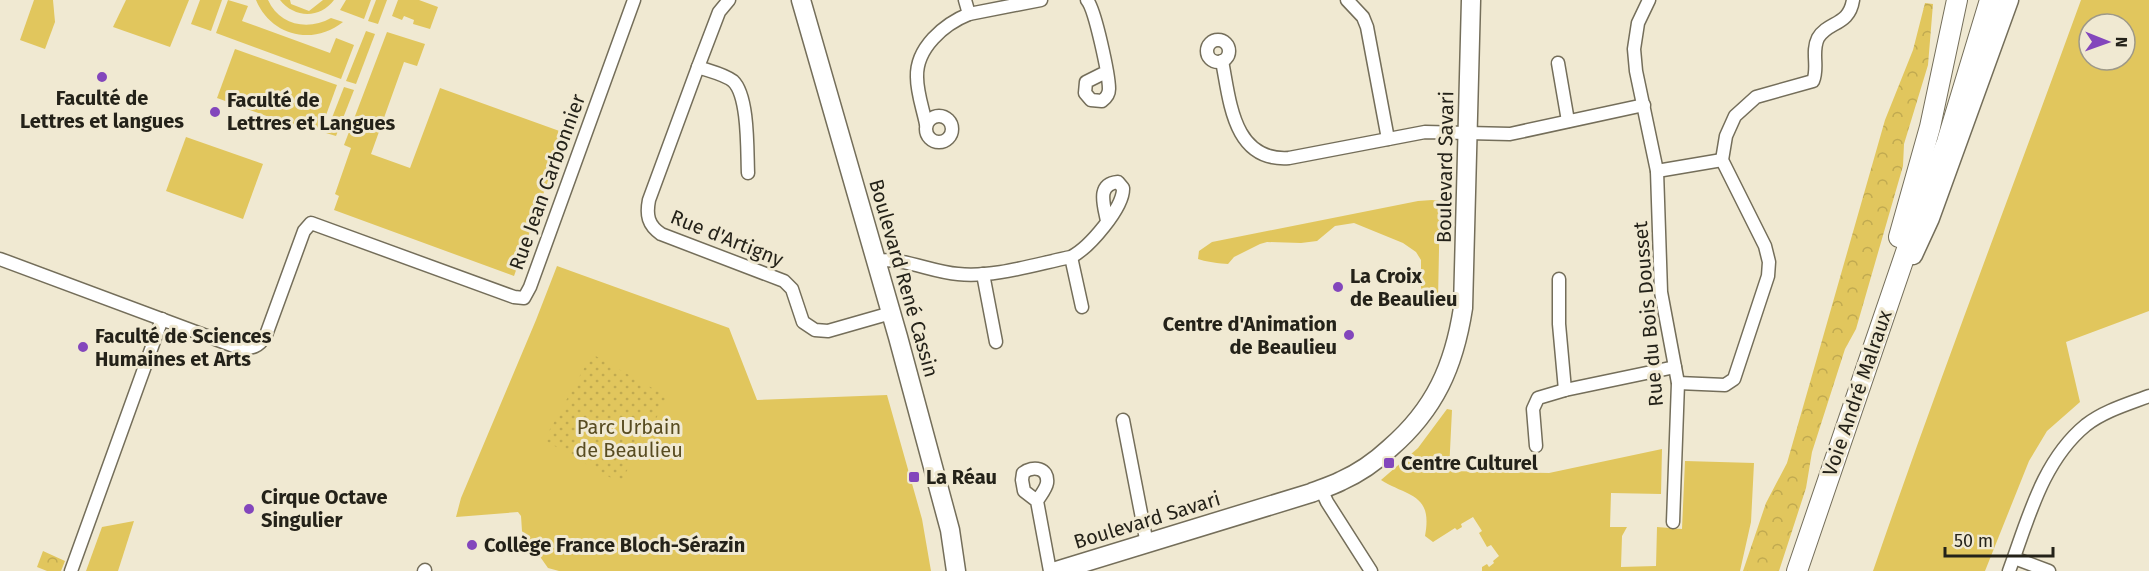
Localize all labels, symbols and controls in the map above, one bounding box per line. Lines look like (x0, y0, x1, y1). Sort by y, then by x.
north arrow (2077, 12, 2137, 72)
text: N (2112, 37, 2131, 48)
marker: Faculté de Lettres et langues (95, 70, 109, 84)
place label: Faculté de Lettres et langues (20, 86, 184, 133)
place label: Faculté de Lettres et Langues (227, 88, 395, 135)
street label: Rue Jean Carbonnier (504, 90, 590, 273)
street label: Boulevard Savari (1432, 91, 1458, 243)
marker: Faculté de Lettres et Langues (208, 105, 222, 119)
street label: Boulevard René Cassin (864, 176, 944, 380)
street label: Rue d'Artigny (667, 204, 787, 272)
street label: Rue du Bois Dousset (1628, 220, 1668, 408)
place label: La Croix de Beaulieu (1350, 264, 1457, 311)
marker: La Croix de Beaulieu (1331, 280, 1345, 294)
street label: Voie André Malraux (1817, 307, 1897, 479)
place label: Centre d'Animation de Beaulieu (1163, 312, 1337, 359)
place label: Faculté de Sciences Humaines et Arts (95, 324, 272, 371)
marker: Centre d'Animation de Beaulieu (1342, 328, 1356, 342)
marker: Faculté de Sciences Humaines et Arts (76, 340, 90, 354)
park label: Parc Urbain de Beaulieu (575, 415, 683, 462)
place label: Centre Culturel (1401, 451, 1538, 475)
marker: Centre Culturel (1382, 456, 1396, 470)
place label: La Réau (926, 465, 997, 489)
marker: La Réau (907, 470, 921, 484)
place label: Cirque Octave Singulier (261, 485, 387, 532)
street label: Boulevard Savari (1071, 486, 1223, 554)
marker: Cirque Octave Singulier (242, 502, 256, 516)
scale bar (1945, 520, 2053, 558)
text: 50 m (1954, 530, 1993, 552)
place label: Collège France Bloch-Sérazin (484, 533, 745, 557)
marker: Collège France Bloch-Sérazin (465, 538, 479, 552)

